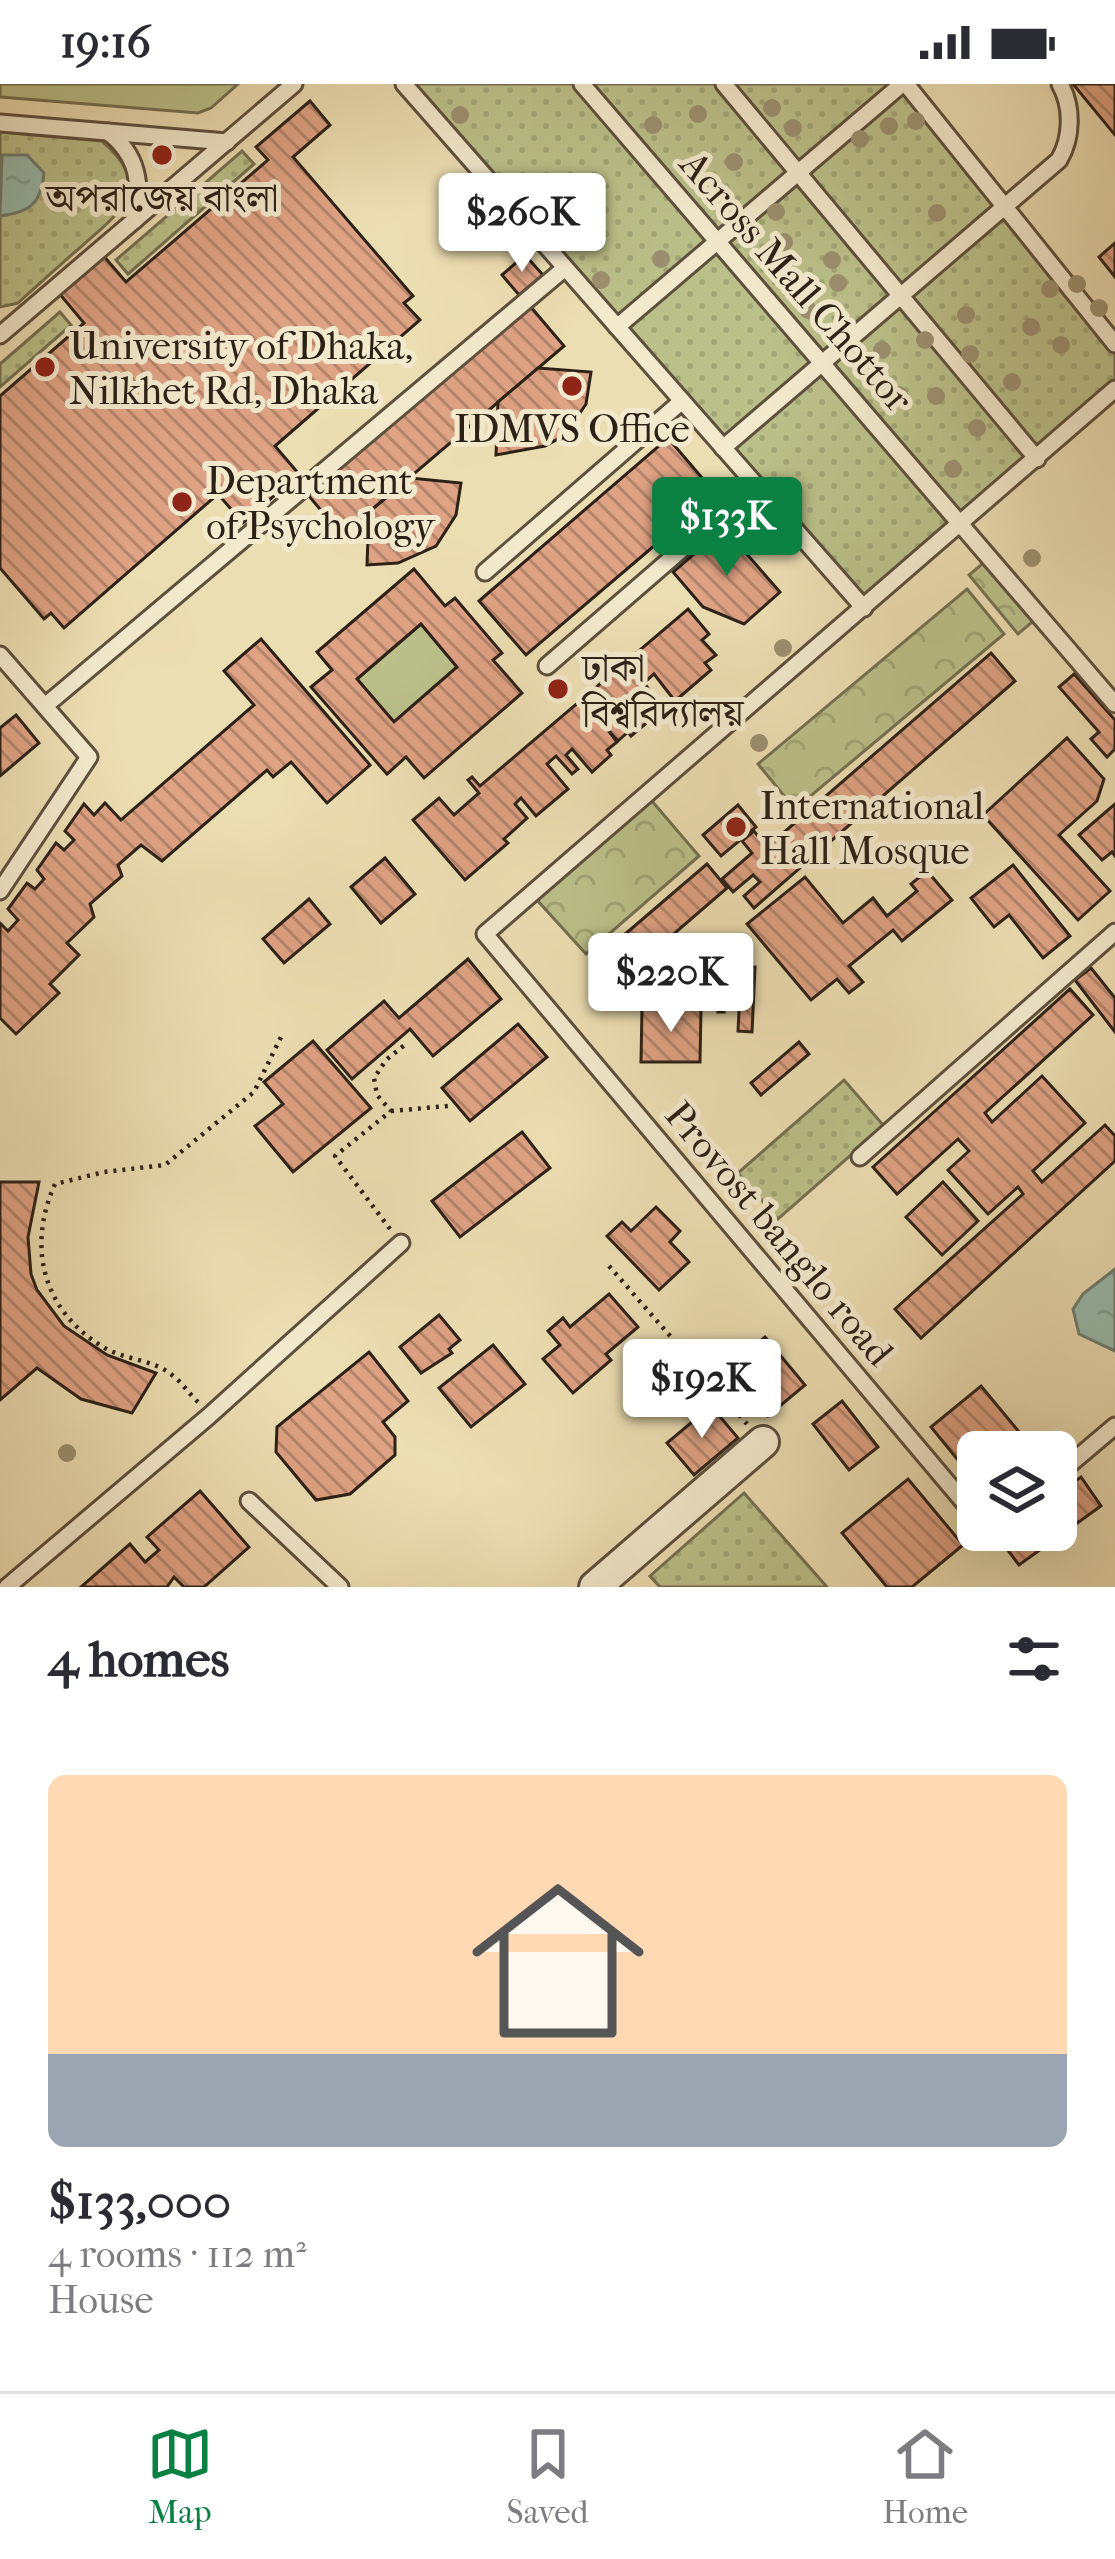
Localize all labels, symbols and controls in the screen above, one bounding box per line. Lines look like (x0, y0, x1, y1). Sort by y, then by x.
text: 19:16 (60, 16, 151, 69)
street label: Across Mall Chottor (669, 140, 922, 422)
marker: অপরাজেয় বাংলা (149, 142, 175, 168)
pin: $260K (438, 173, 606, 275)
place label: অপরাজেয় বাংলা (44, 175, 278, 221)
text: $260K (466, 189, 578, 235)
place label: University of Dhaka, Nilkhet Rd, Dhaka (69, 323, 413, 414)
marker: University of Dhaka, Nilkhet Rd, Dhaka (32, 354, 58, 380)
marker: IDMVS Office (559, 373, 585, 399)
place label: IDMVS Office (454, 406, 690, 452)
place label: Department of Psychology (206, 458, 436, 549)
pin: $133K (643, 477, 811, 579)
marker: Department of Psychology (169, 489, 195, 515)
text: $133K (679, 493, 775, 539)
place label: ঢাকা বিশ্ববিদ্যালয় (580, 645, 745, 736)
marker: ঢাকা বিশ্ববিদ্যালয় (545, 676, 571, 702)
place label: International Hall Mosque (760, 783, 984, 874)
marker: International Hall Mosque (723, 814, 749, 840)
pin: $220K (587, 933, 755, 1035)
text: $220K (615, 949, 727, 995)
street label: Provost banglo road (656, 1092, 903, 1375)
pin: $192K (618, 1339, 786, 1441)
text: $192K (650, 1355, 754, 1401)
map controls (957, 1431, 1077, 1551)
button: layers (957, 1431, 1077, 1551)
icon: filters (1001, 1626, 1067, 1692)
text: 4 homes (48, 1629, 229, 1689)
icon: home (450, 1853, 666, 2069)
text: $133,000 (48, 2171, 231, 2231)
text: 4 rooms · 112 m² (48, 2231, 306, 2277)
text: House (48, 2277, 154, 2323)
tab: Map (147, 2421, 213, 2532)
tab: Saved (507, 2421, 588, 2532)
tab: Home (882, 2421, 968, 2532)

